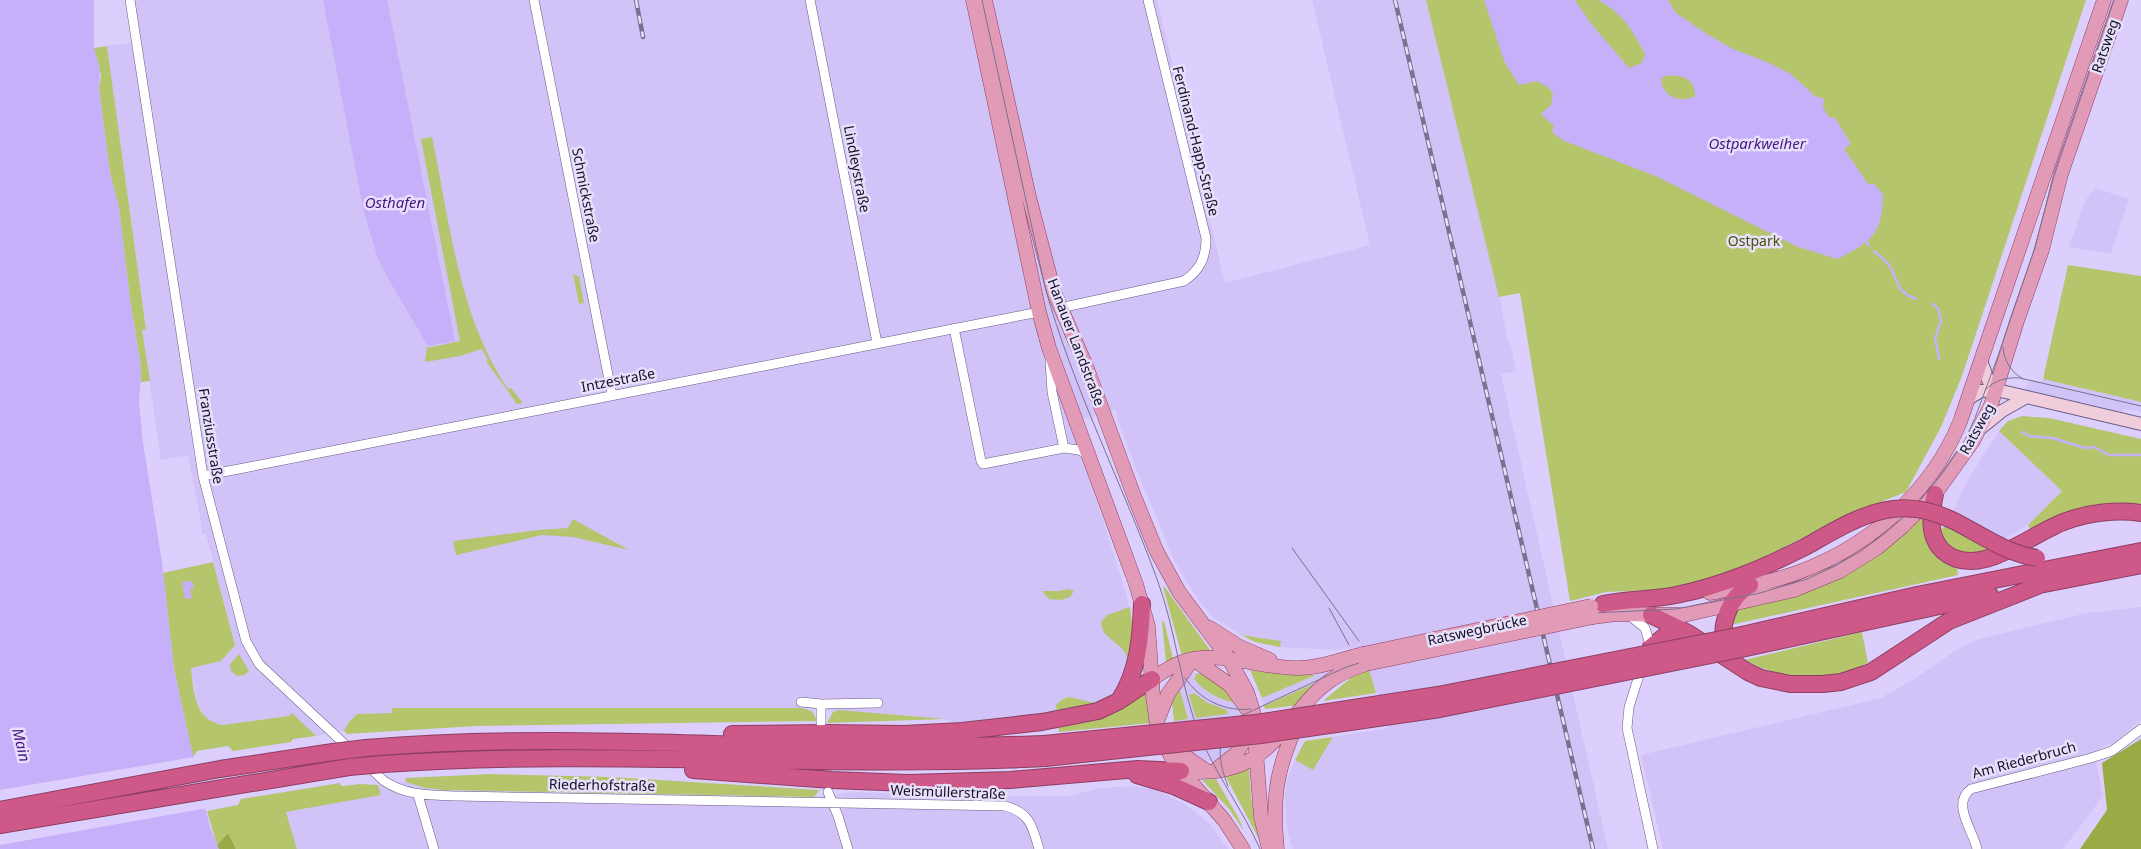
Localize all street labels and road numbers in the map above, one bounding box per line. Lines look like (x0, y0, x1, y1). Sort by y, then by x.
street label: Ratsweg (2086, 16, 2123, 75)
street label: Ferdinand-Happ-Straße (1169, 64, 1224, 218)
street label: Lindleystraße (840, 124, 875, 214)
street label: Schmickstraße (568, 146, 605, 244)
street label: Hanauer Landstraße (1043, 275, 1110, 408)
street label: Intzestraße (579, 363, 657, 396)
street label: Franziusstraße (195, 387, 228, 485)
street label: Ratsweg (1955, 400, 1998, 458)
street label: Ratswegbrücke (1426, 610, 1528, 649)
street label: Am Riederbruch (1970, 737, 2078, 782)
street label: Riederhofstraße (549, 774, 655, 795)
street label: Weismüllerstraße (890, 780, 1006, 803)

